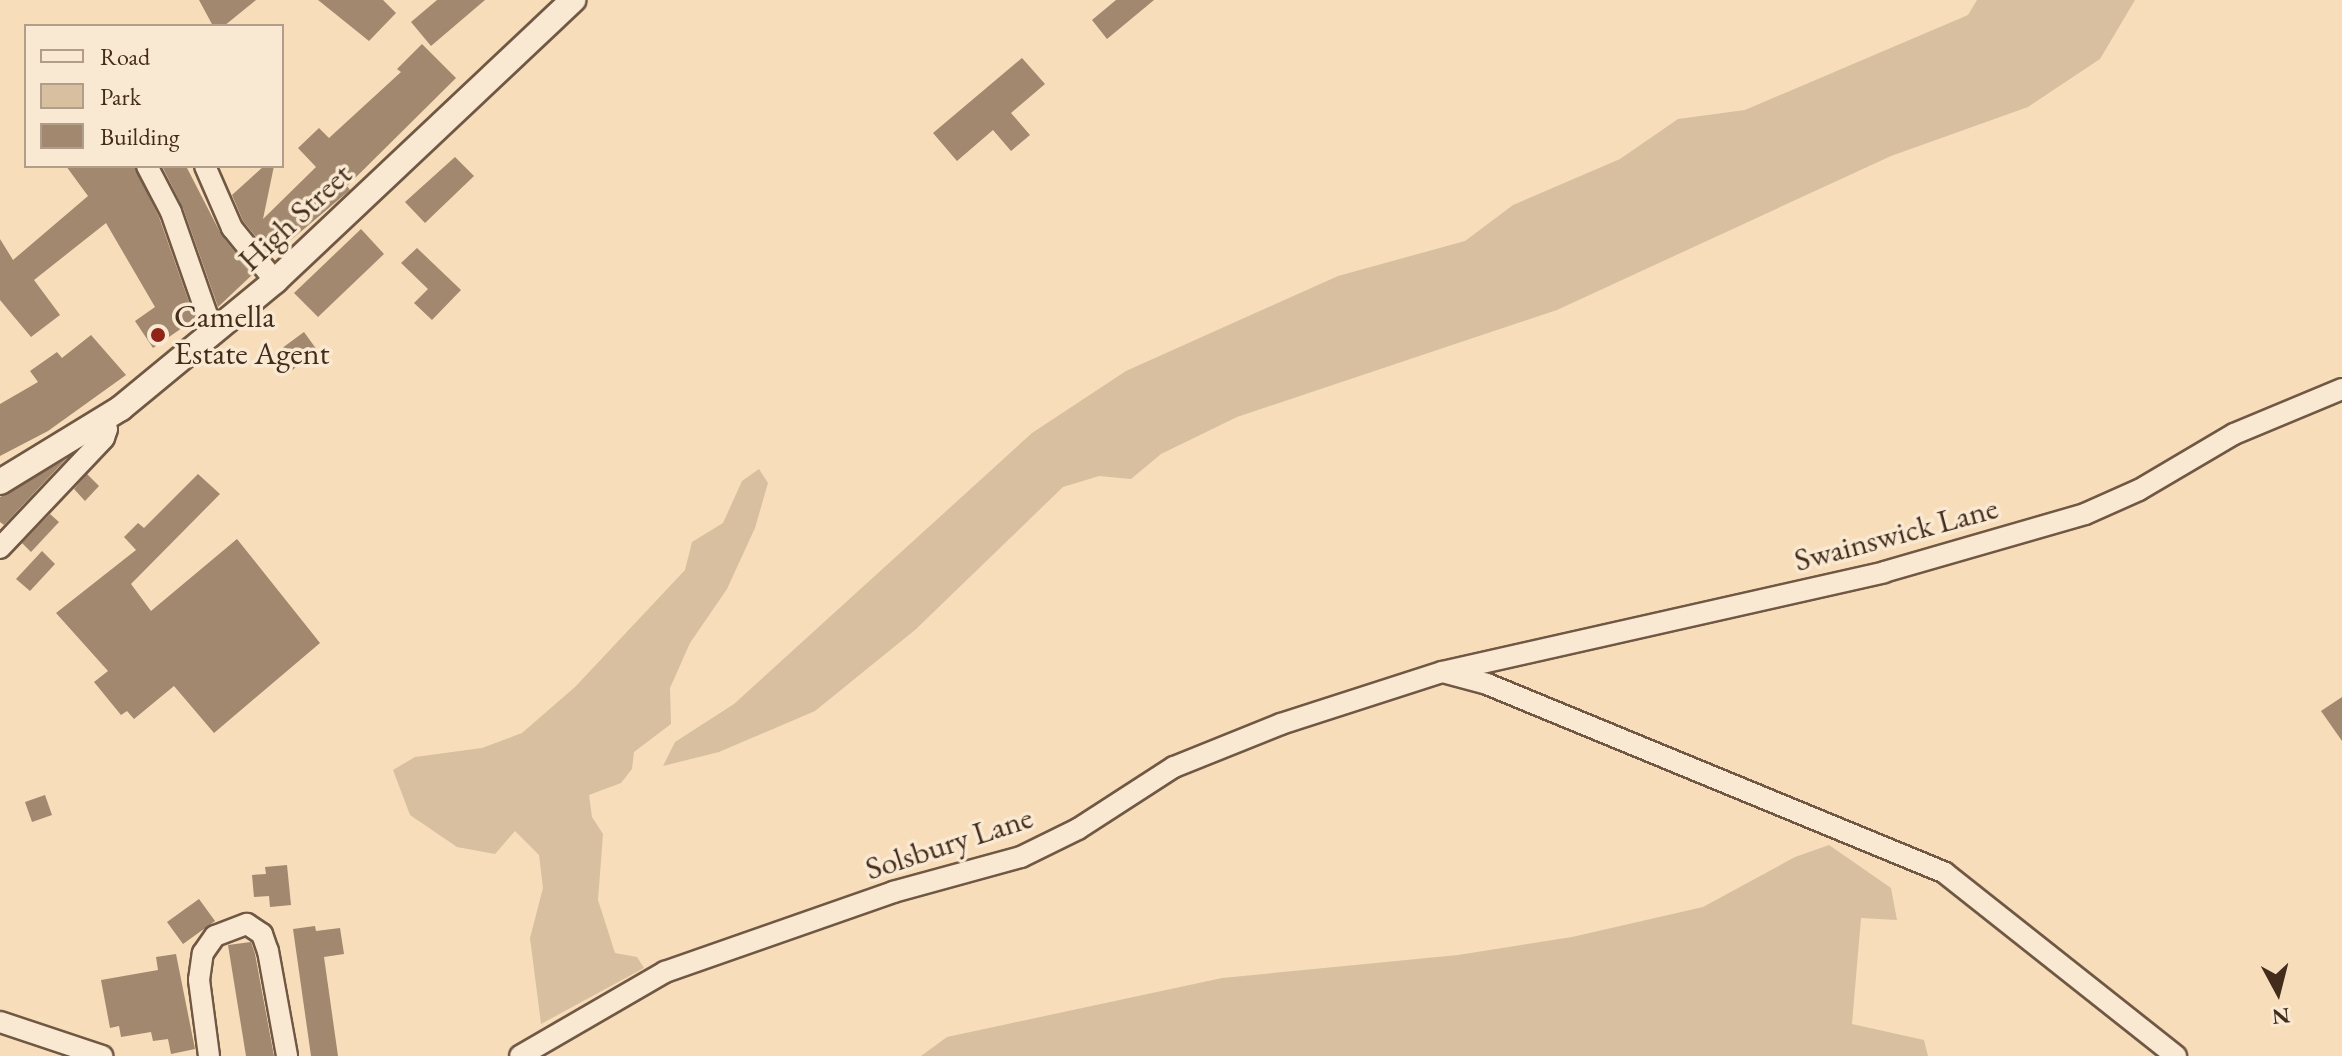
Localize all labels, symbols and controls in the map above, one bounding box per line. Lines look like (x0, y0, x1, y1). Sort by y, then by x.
legend (24, 24, 284, 168)
text: Road (100, 41, 150, 72)
text: Park (100, 81, 141, 112)
text: Building (100, 121, 180, 152)
street label: High Street (230, 155, 360, 279)
place label: Camella Estate Agent (174, 298, 330, 373)
marker: Camella Estate Agent (149, 326, 167, 344)
street label: Swainswick Lane (1790, 488, 2002, 580)
street label: Solsbury Lane (861, 798, 1037, 888)
north arrow (2238, 952, 2318, 1032)
text: N (2270, 1001, 2292, 1032)

